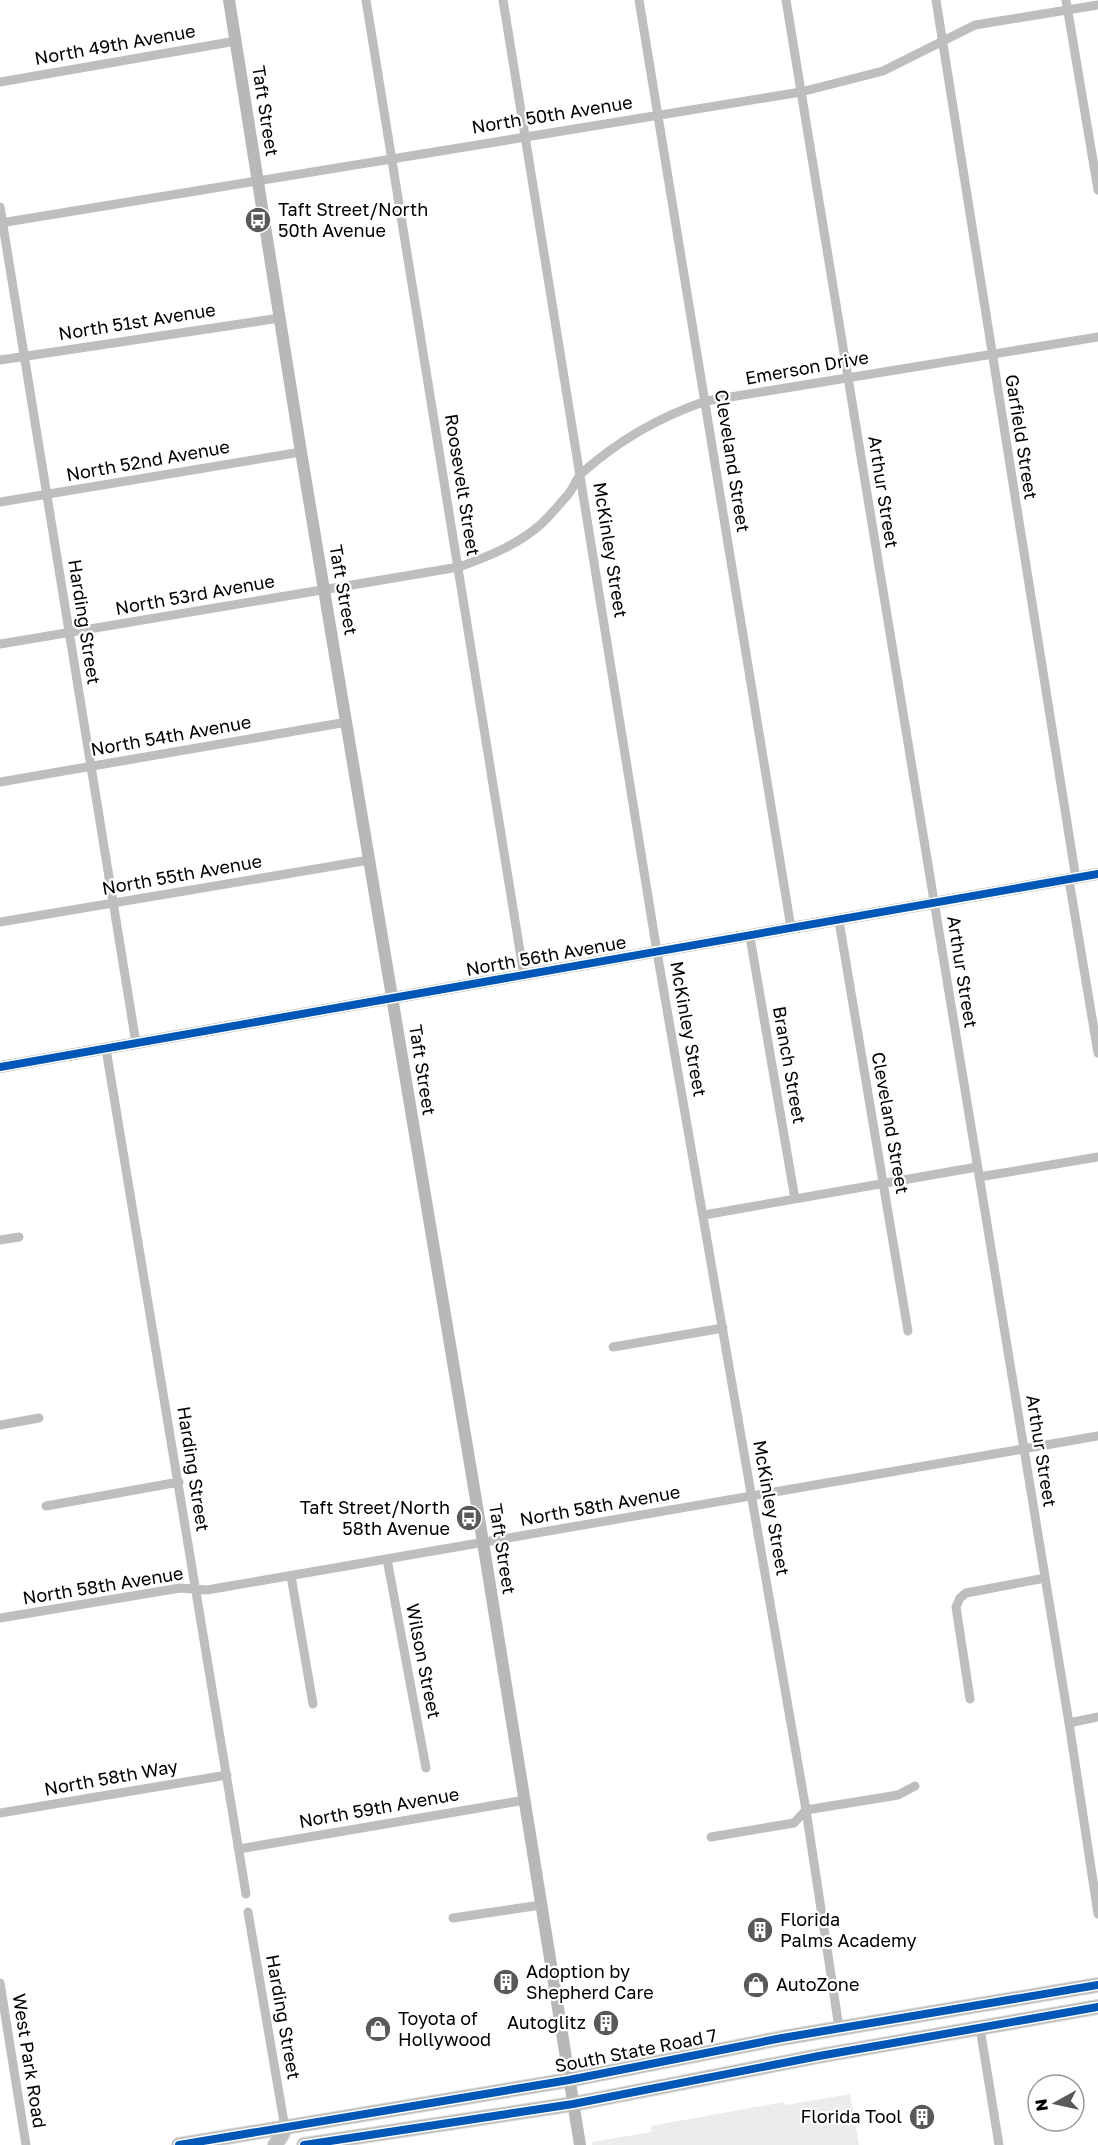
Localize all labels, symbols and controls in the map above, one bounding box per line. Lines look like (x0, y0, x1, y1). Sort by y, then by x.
street label: North 49th Avenue (33, 19, 197, 69)
street label: Taft Street (248, 64, 284, 158)
street label: North 50th Avenue (470, 90, 634, 138)
place label: Taft Street/North 50th Avenue (278, 198, 428, 241)
bus stop icon: Taft Street/North 50th Avenue (243, 205, 273, 235)
street label: North 51st Avenue (57, 298, 217, 344)
street label: Emerson Drive (743, 345, 870, 389)
street label: Garfield Street (1001, 373, 1043, 501)
street label: Cleveland Street (711, 388, 755, 534)
street label: Roosevelt Street (441, 412, 485, 558)
street label: Arthur Street (864, 434, 904, 550)
street label: North 52nd Avenue (64, 435, 231, 485)
street label: McKinley Street (589, 480, 633, 619)
street label: Taft Street (325, 543, 363, 637)
street label: Harding Street (64, 558, 106, 686)
street label: North 53rd Avenue (113, 569, 276, 619)
street label: North 54th Avenue (89, 710, 253, 760)
street label: North 55th Avenue (100, 849, 263, 899)
street label: Arthur Street (943, 914, 983, 1030)
street label: North 56th Avenue (464, 930, 628, 980)
street label: McKinley Street (666, 959, 712, 1098)
street label: Branch Street (769, 1004, 811, 1125)
street label: Taft Street (405, 1023, 441, 1117)
street label: Cleveland Street (868, 1050, 914, 1196)
street label: Arthur Street (1022, 1393, 1062, 1509)
street label: Harding Street (173, 1405, 215, 1533)
street label: McKinley Street (749, 1438, 795, 1577)
street label: North 58th Avenue (518, 1480, 682, 1530)
place label: Taft Street/North 58th Avenue (300, 1496, 450, 1539)
street label: Taft Street (485, 1502, 521, 1596)
bus stop icon: Taft Street/North 58th Avenue (454, 1503, 484, 1533)
street label: North 58th Avenue (21, 1561, 185, 1609)
street label: Wilson Street (402, 1601, 446, 1720)
street label: North 58th Way (42, 1754, 179, 1800)
street label: North 59th Avenue (297, 1782, 461, 1832)
place label: Florida Palms Academy (780, 1908, 917, 1951)
building icon: Florida Palms Academy (745, 1915, 775, 1945)
street label: Harding Street (262, 1953, 306, 2081)
place label: Adoption by Shepherd Care (526, 1960, 654, 2003)
building icon: Adoption by Shepherd Care (491, 1967, 521, 1997)
shop icon: AutoZone (741, 1970, 771, 2000)
place label: AutoZone (776, 1973, 859, 1995)
street label: West Park Road (9, 1992, 51, 2130)
place label: Toyota of Hollywood (398, 2007, 491, 2050)
building icon: Autoglitz (591, 2008, 621, 2038)
place label: Autoglitz (507, 2011, 586, 2033)
shop icon: Toyota of Hollywood (363, 2014, 393, 2044)
street label: South State Road 7 (553, 2024, 719, 2077)
north arrow (1026, 2073, 1086, 2133)
text: N (1030, 2098, 1052, 2113)
building icon: Florida Tool (907, 2102, 937, 2132)
place label: Florida Tool (800, 2105, 902, 2127)

